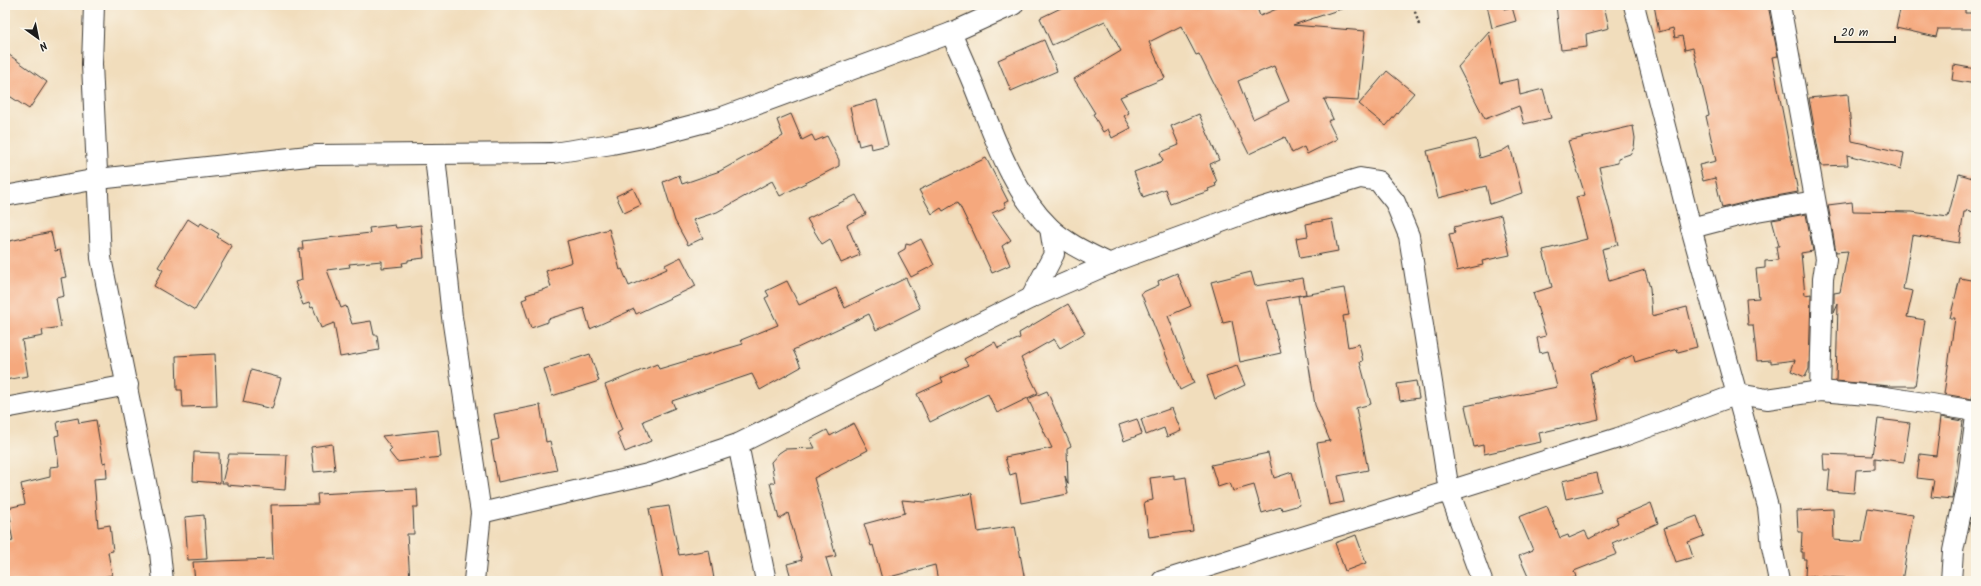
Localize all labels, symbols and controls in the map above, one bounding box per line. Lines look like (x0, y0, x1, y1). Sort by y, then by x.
north arrow (18, 18, 58, 58)
scale bar (1835, 18, 1895, 44)
text: 20 m (1841, 23, 1869, 42)
text: N (35, 36, 51, 55)

